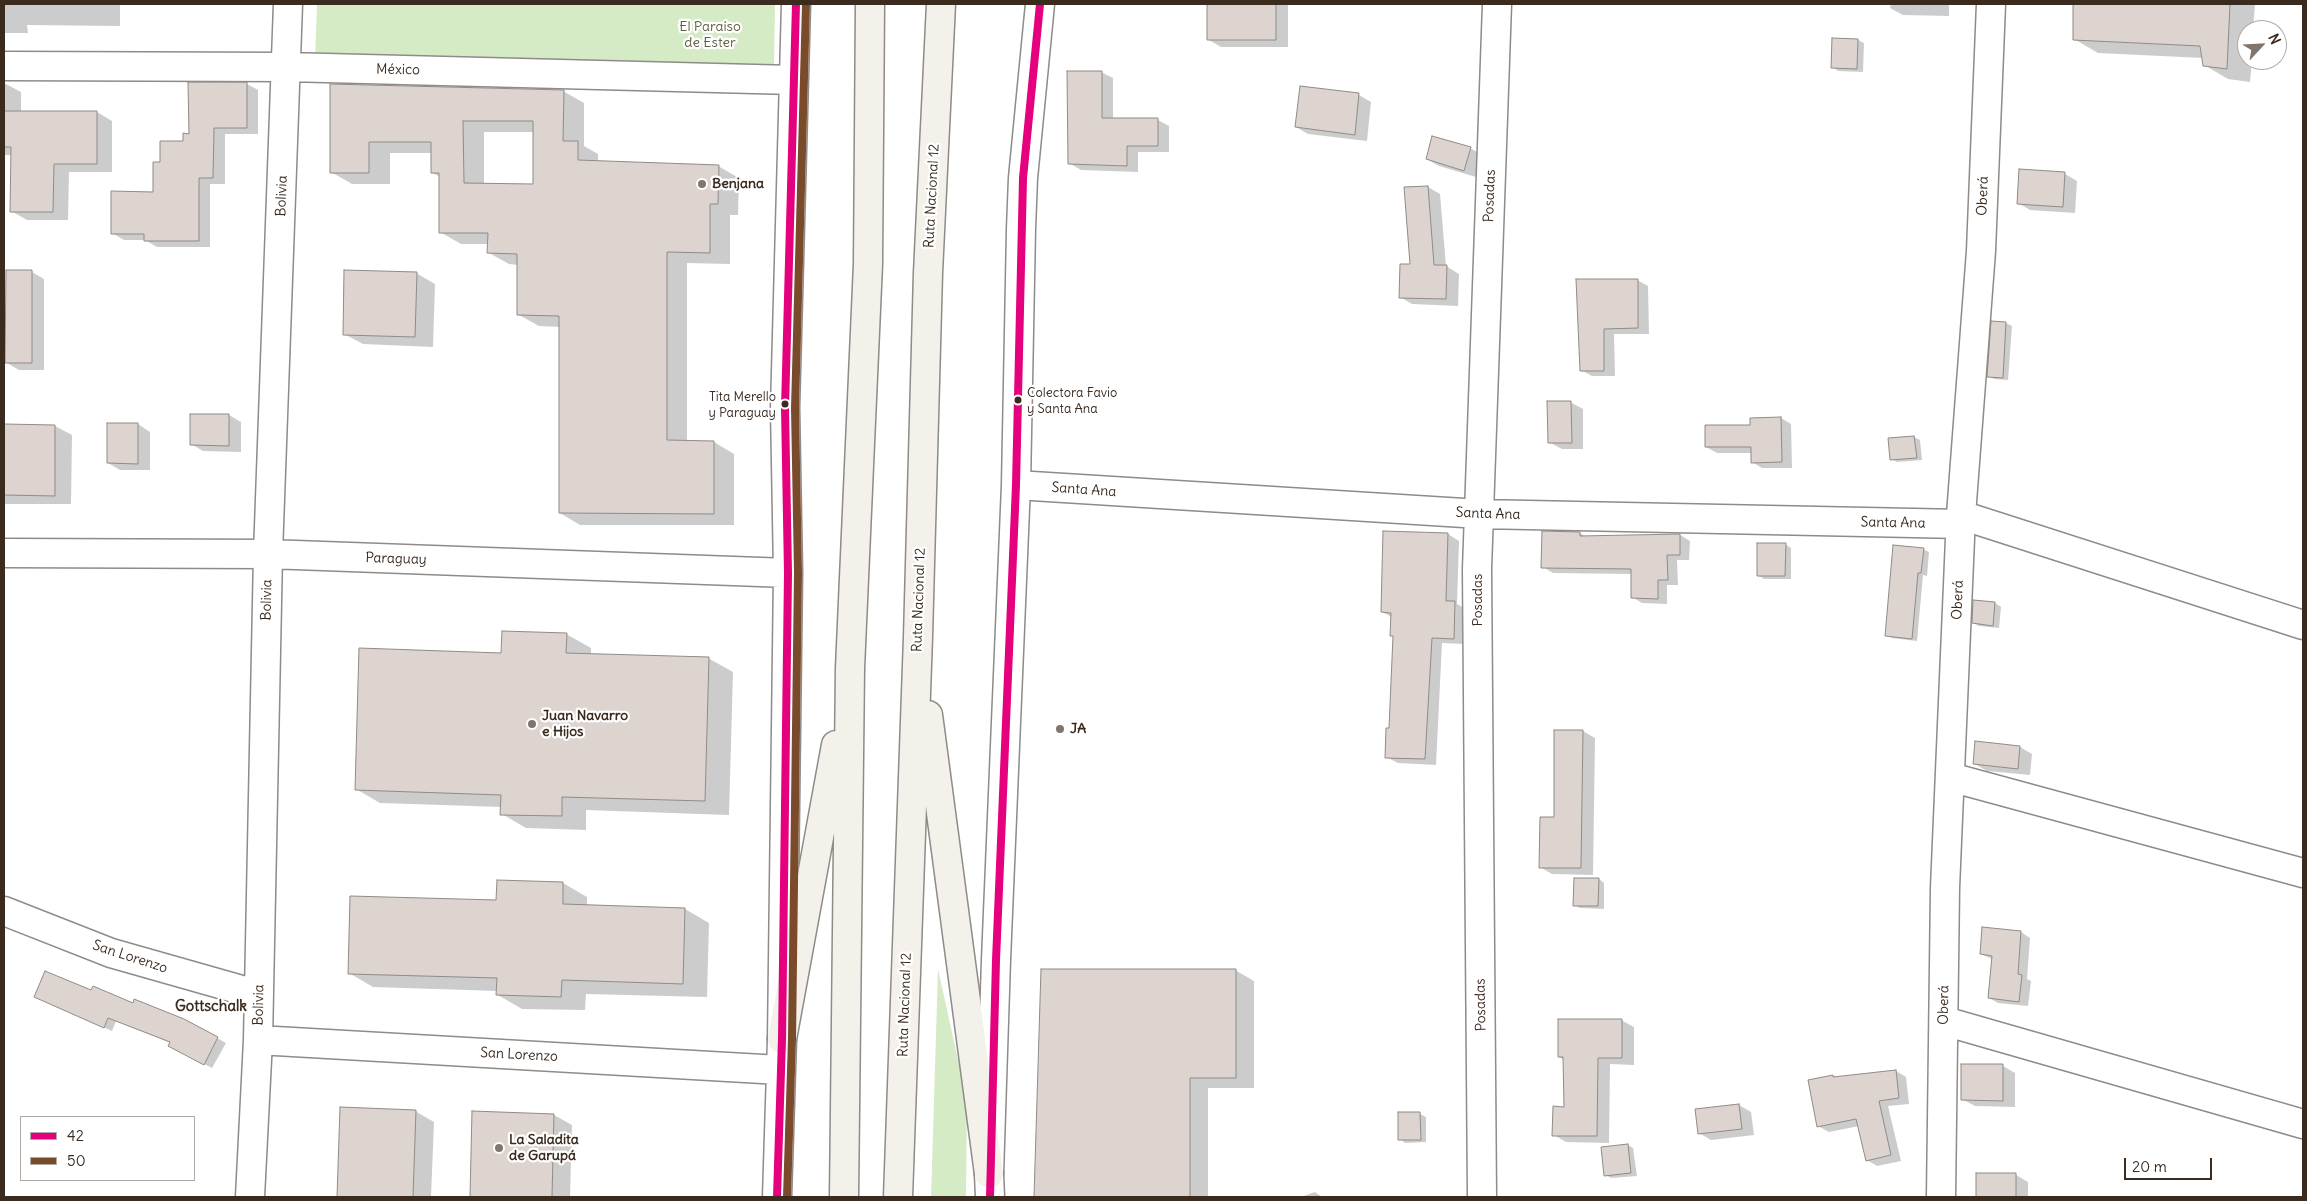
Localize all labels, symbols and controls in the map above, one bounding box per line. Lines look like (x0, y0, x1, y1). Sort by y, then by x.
park label: El Paraíso de Ester (679, 19, 741, 52)
north arrow (2237, 20, 2287, 70)
text: N (2264, 31, 2285, 47)
street label: México (376, 61, 420, 79)
street label: Ruta Nacional 12 (921, 143, 943, 249)
street label: Posadas (1481, 169, 1499, 223)
street label: Bolivia (273, 175, 291, 217)
place label: Benjana (712, 176, 764, 192)
street label: Oberá (1974, 176, 1992, 216)
marker: Benjana (696, 178, 708, 190)
place label: Colectora Favio y Santa Ana (1027, 385, 1117, 416)
place label: Tita Merello y Paraguay (709, 389, 776, 420)
marker: Colectora Favio y Santa Ana (1013, 395, 1023, 405)
marker: Tita Merello y Paraguay (780, 399, 790, 409)
street label: Santa Ana (1051, 479, 1117, 501)
street label: Santa Ana (1455, 504, 1521, 524)
street label: Santa Ana (1860, 514, 1926, 532)
street label: Ruta Nacional 12 (909, 548, 929, 652)
street label: Paraguay (365, 550, 427, 568)
street label: Posadas (1470, 574, 1486, 626)
street label: Bolivia (258, 579, 276, 621)
street label: Oberá (1949, 580, 1967, 620)
place label: Juan Navarro e Hijos (542, 708, 628, 740)
marker: Juan Navarro e Hijos (526, 718, 538, 730)
place label: JA (1070, 721, 1086, 737)
marker: JA (1054, 723, 1066, 735)
street label: San Lorenzo (90, 937, 170, 977)
street label: Ruta Nacional 12 (895, 953, 915, 1057)
street label: Posadas (1472, 978, 1490, 1032)
street label: Bolivia (250, 984, 268, 1026)
street label: Oberá (1935, 985, 1953, 1025)
district label: Gottschalk (175, 998, 247, 1016)
street label: San Lorenzo (480, 1045, 558, 1065)
legend (20, 1116, 195, 1181)
text: 42 (67, 1126, 84, 1145)
place label: La Saladita de Garupá (509, 1132, 579, 1164)
marker: La Saladita de Garupá (493, 1142, 505, 1154)
scale bar (2127, 1148, 2214, 1180)
text: 50 (67, 1151, 86, 1170)
text: 20 m (2132, 1157, 2167, 1176)

